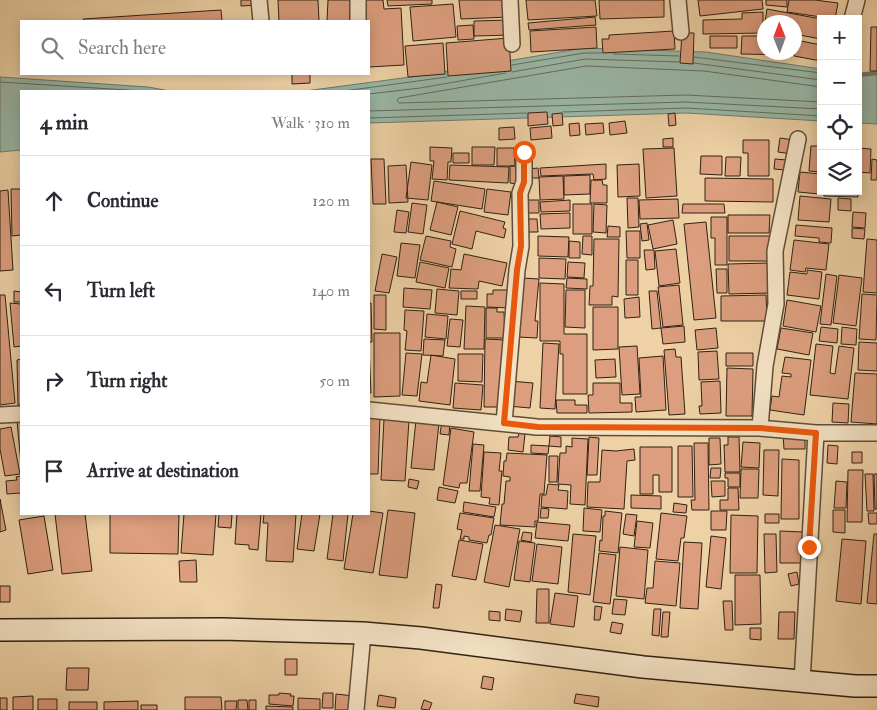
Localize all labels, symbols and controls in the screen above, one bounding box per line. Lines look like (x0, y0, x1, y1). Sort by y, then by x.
north arrow (757, 15, 802, 60)
map controls (817, 15, 862, 195)
button: + (817, 15, 862, 60)
search box (20, 20, 370, 75)
icon: search (38, 34, 66, 62)
text: Search here (78, 36, 166, 60)
button: − (817, 60, 862, 105)
button: locate (817, 105, 862, 150)
text: 4 min (40, 109, 88, 136)
text: Walk · 310 m (271, 113, 350, 133)
route start (513, 141, 536, 164)
button: layers (817, 150, 862, 195)
icon: ahead (40, 187, 68, 215)
text: Continue (87, 189, 158, 213)
text: 120 m (312, 191, 350, 211)
icon: left (40, 277, 68, 305)
text: Turn left (87, 279, 155, 303)
text: 140 m (312, 281, 350, 301)
icon: right (40, 367, 68, 395)
text: Turn right (87, 369, 167, 393)
text: 50 m (319, 371, 350, 391)
icon: arrive (40, 457, 68, 485)
text: Arrive at destination (87, 459, 239, 483)
route end (798, 536, 821, 559)

